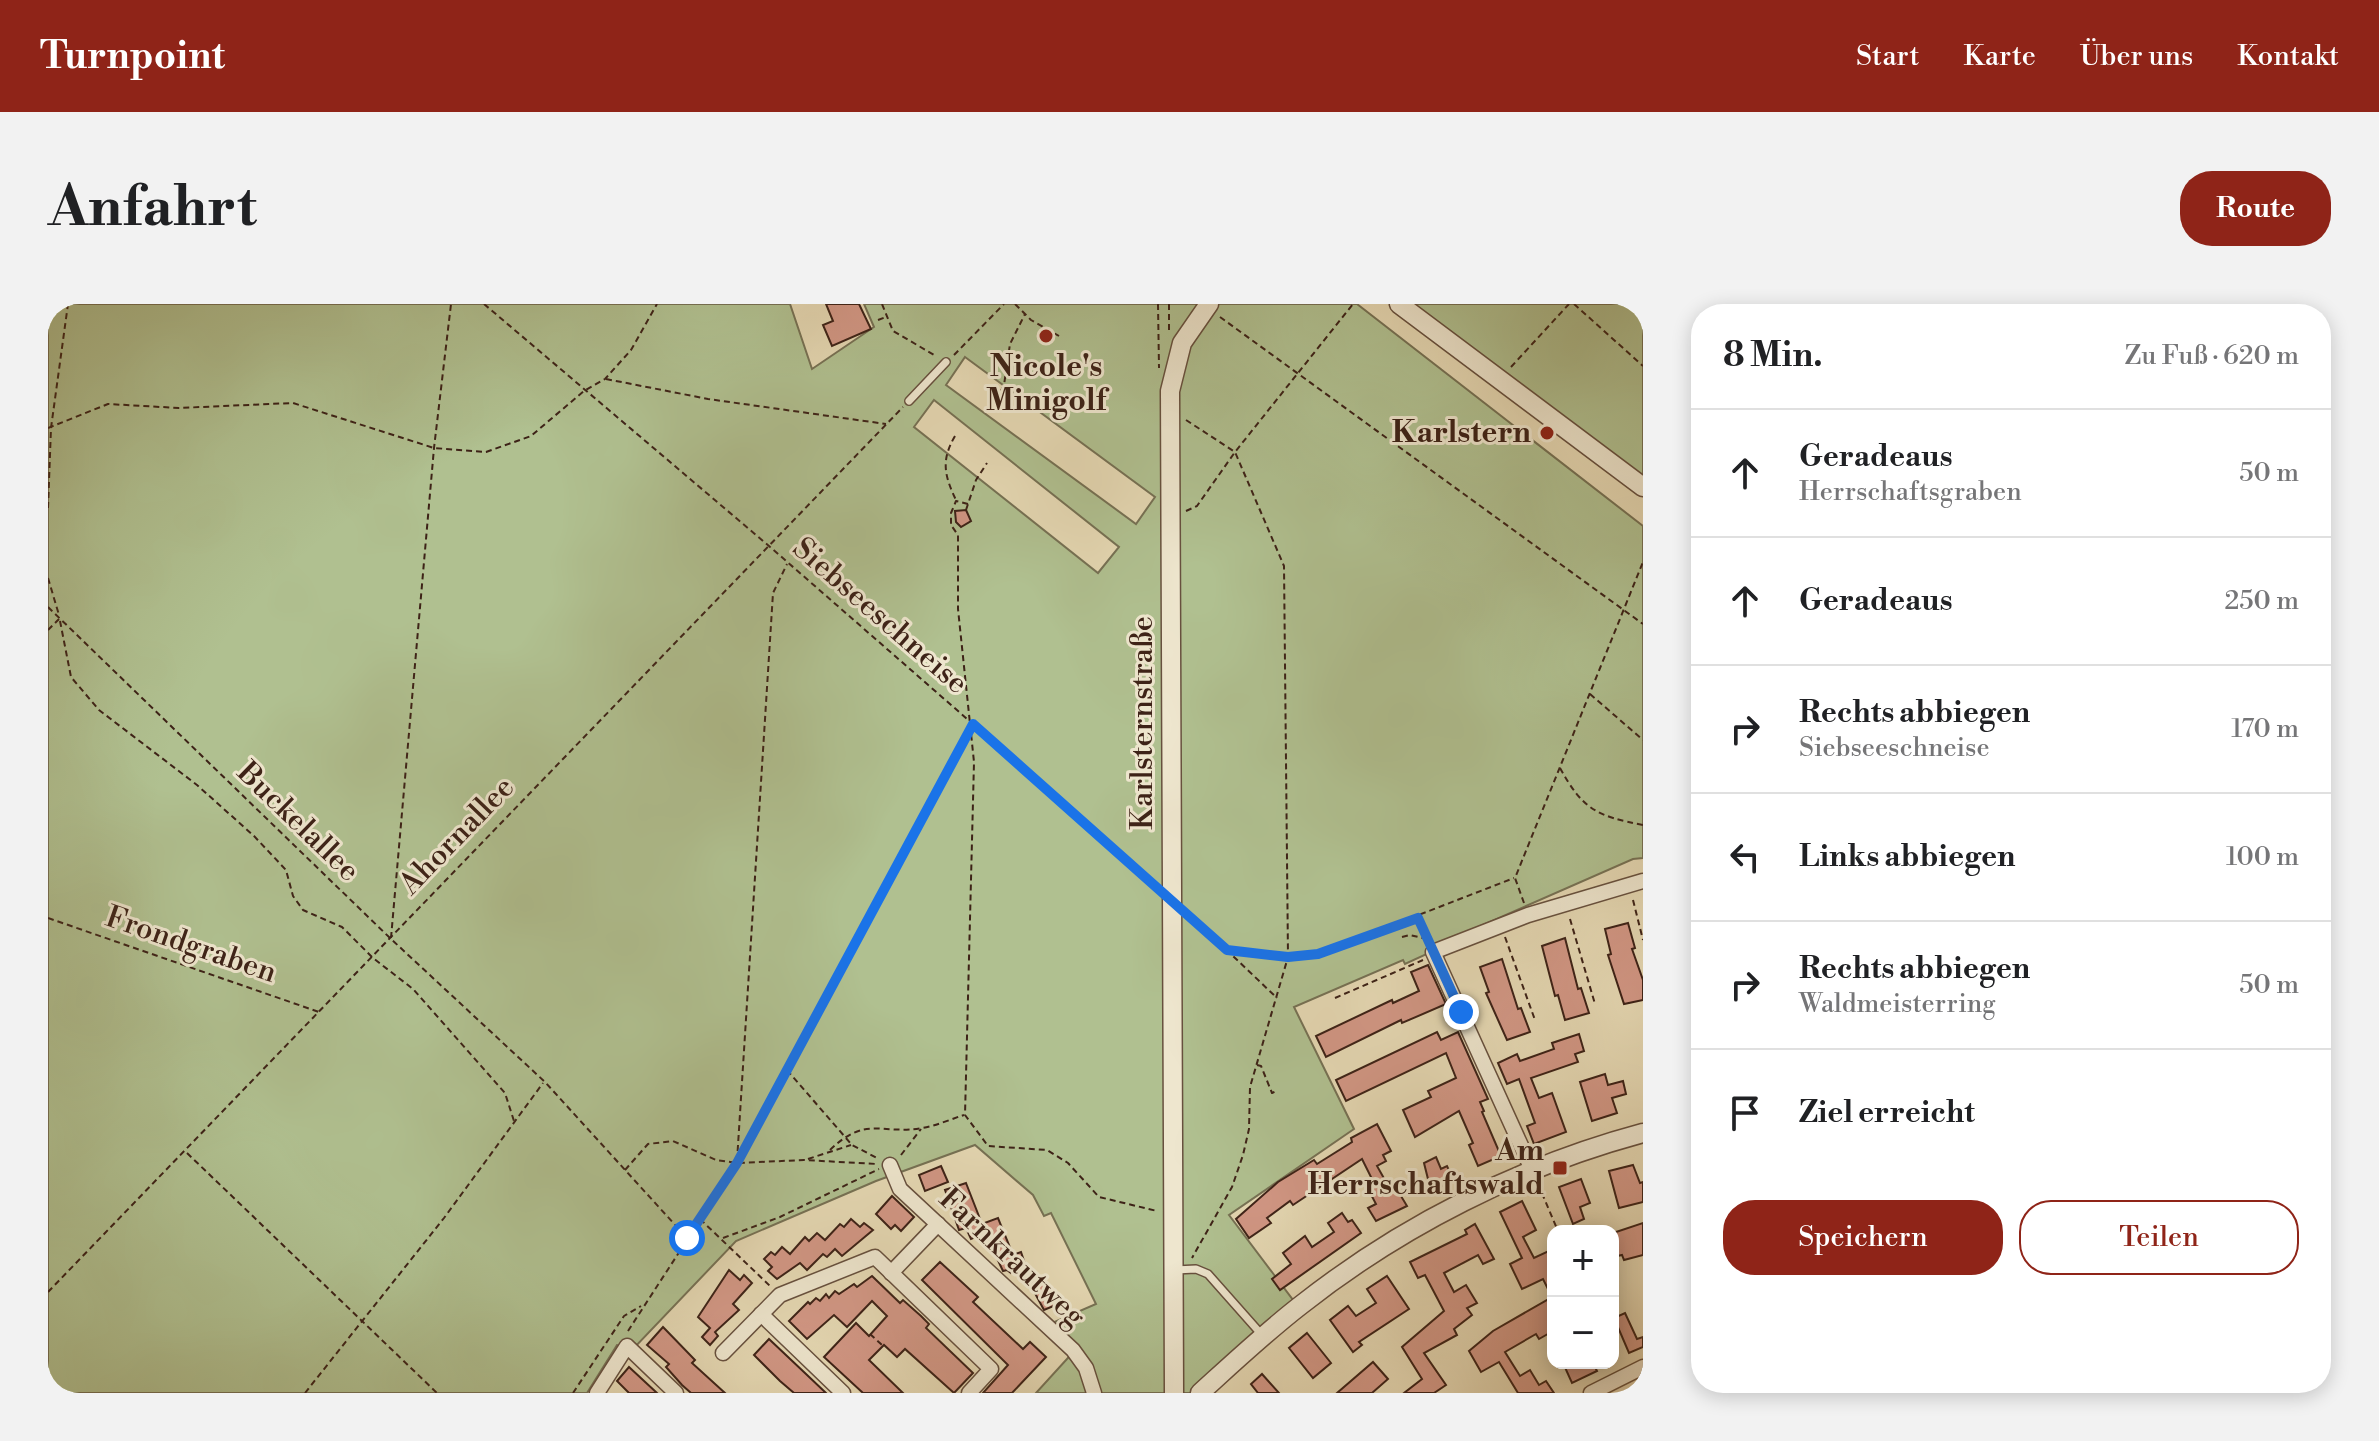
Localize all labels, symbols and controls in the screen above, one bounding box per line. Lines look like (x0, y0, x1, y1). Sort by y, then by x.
text: Turnpoint (40, 33, 225, 80)
text: Start (1856, 39, 1919, 74)
text: Karte (1963, 39, 2036, 74)
text: Über uns (2080, 39, 2193, 74)
text: Kontakt (2237, 39, 2339, 74)
button: Route (2180, 171, 2331, 246)
text: Anfahrt (48, 173, 257, 243)
marker: Nicole's Minigolf (1037, 327, 1055, 345)
text: 8 Min. (1723, 335, 1823, 377)
text: Zu Fuß · 620 m (2125, 340, 2299, 372)
place label: Nicole's Minigolf (986, 348, 1110, 420)
place label: Karlstern (1392, 414, 1532, 452)
marker: Karlstern (1538, 424, 1556, 442)
text: Geradeaus (1799, 438, 1953, 476)
icon: ahead (1723, 451, 1767, 495)
text: 50 m (2239, 457, 2299, 489)
text: Herrschaftsgraben (1799, 476, 2022, 508)
street label: Siebseeschneise (785, 530, 975, 702)
icon: ahead (1723, 579, 1767, 623)
text: Geradeaus (1799, 582, 1953, 620)
text: 250 m (2224, 585, 2299, 617)
street label: Karlsternstraße (1124, 616, 1162, 830)
text: Rechts abbiegen (1799, 694, 2030, 732)
icon: right (1723, 707, 1767, 751)
text: 170 m (2231, 713, 2299, 745)
text: Siebseeschneise (1799, 732, 1990, 764)
street label: Buckelallee (228, 753, 367, 890)
street label: Ahornallee (391, 769, 523, 904)
icon: left (1723, 835, 1767, 879)
text: Links abbiegen (1799, 838, 2015, 876)
text: 100 m (2226, 841, 2299, 873)
street label: Frondgraben (101, 898, 282, 992)
text: Rechts abbiegen (1799, 950, 2030, 988)
icon: right (1723, 963, 1767, 1007)
text: 50 m (2239, 969, 2299, 1001)
text: Waldmeisterring (1799, 988, 1996, 1020)
route end (1443, 994, 1479, 1030)
icon: arrive (1723, 1091, 1767, 1135)
text: Ziel erreicht (1799, 1094, 1975, 1132)
place label: Am Herrschaftswald (1307, 1132, 1544, 1204)
marker: Am Herrschaftswald (1551, 1159, 1569, 1177)
street label: Farnkrautweg (931, 1180, 1094, 1336)
button: Speichern (1723, 1200, 2003, 1275)
button: Teilen (2019, 1200, 2299, 1275)
route start (669, 1220, 705, 1256)
map controls (1547, 1225, 1619, 1369)
button: + (1547, 1225, 1619, 1297)
button: − (1547, 1297, 1619, 1369)

